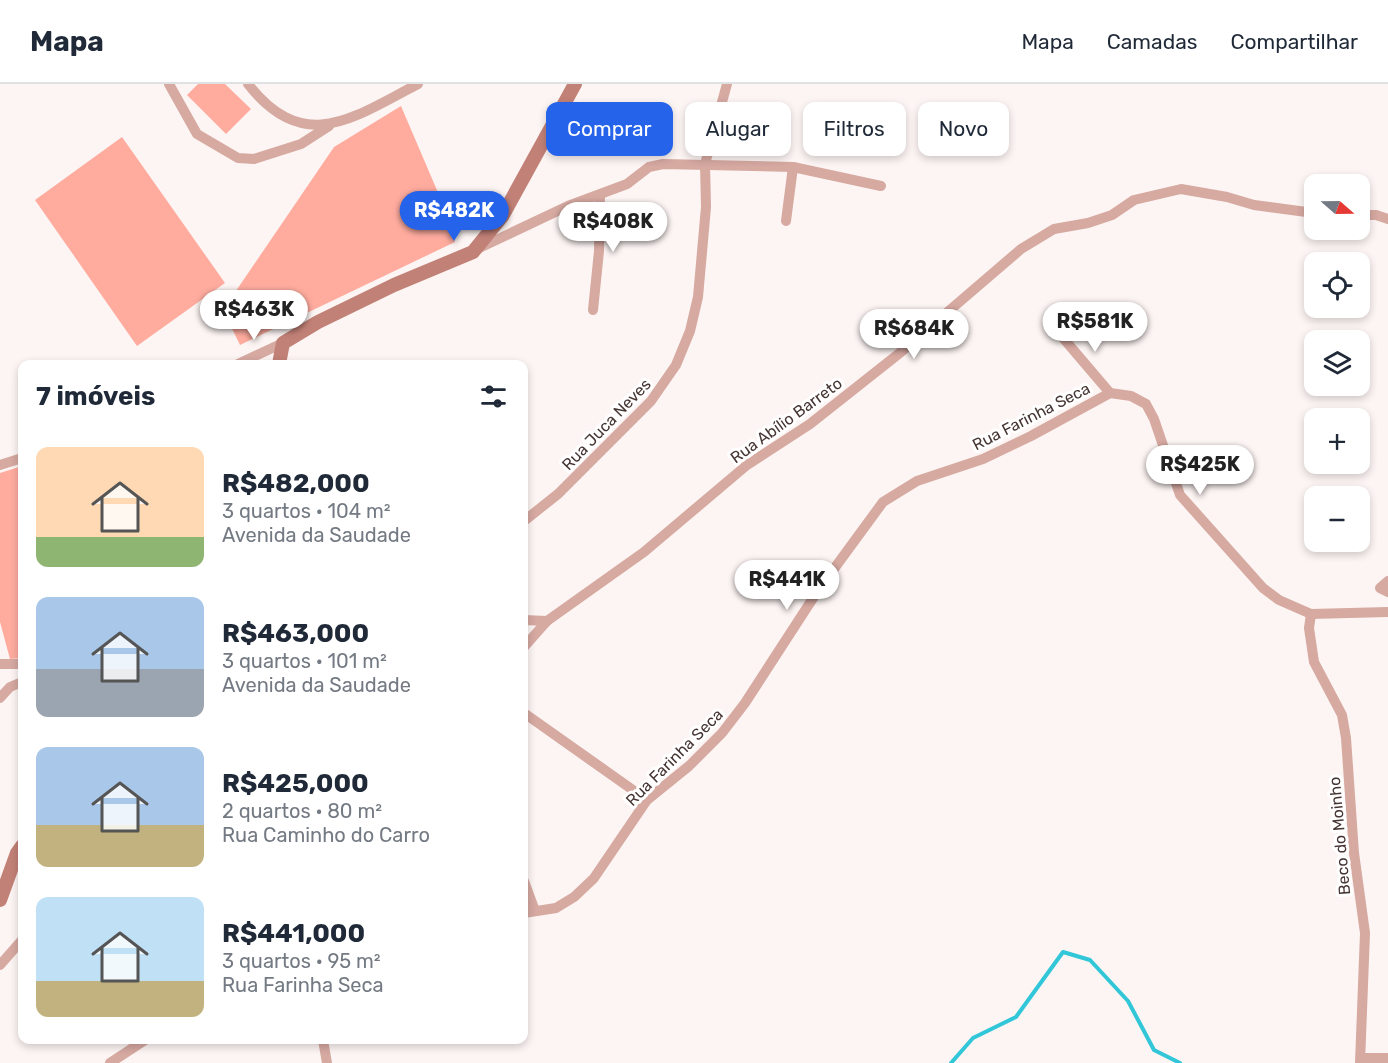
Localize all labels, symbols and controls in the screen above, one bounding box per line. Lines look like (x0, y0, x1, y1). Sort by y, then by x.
text: Mapa (30, 25, 104, 58)
text: Mapa (1021, 29, 1074, 54)
text: Camadas (1107, 29, 1197, 54)
text: Compartilhar (1230, 29, 1358, 54)
chip: Comprar (546, 102, 673, 156)
chip: Alugar (685, 102, 791, 156)
chip: Filtros (803, 102, 906, 156)
chip: Novo (918, 102, 1009, 156)
north arrow (1304, 174, 1370, 240)
map controls (1304, 174, 1370, 552)
pin: R$482K (405, 191, 503, 242)
text: R$482K (414, 198, 494, 222)
pin: R$408K (564, 202, 662, 253)
text: R$408K (572, 209, 654, 233)
button: locate (1304, 252, 1370, 318)
pin: R$463K (205, 290, 303, 341)
text: R$463K (214, 297, 294, 321)
pin: R$581K (1046, 302, 1144, 353)
pin: R$684K (865, 309, 963, 360)
text: R$581K (1057, 309, 1133, 333)
text: R$684K (874, 316, 954, 340)
button: layers (1304, 330, 1370, 396)
street label: Rua Abílio Barreto (727, 374, 846, 467)
street label: Rua Juca Neves (558, 375, 655, 474)
street label: Rua Farinha Seca (969, 379, 1093, 454)
icon: filters (477, 380, 510, 413)
text: 7 imóveis (36, 381, 155, 412)
button: + (1304, 408, 1370, 474)
pin: R$425K (1151, 445, 1249, 496)
text: R$425K (1160, 452, 1240, 476)
text: R$482,000 (222, 468, 370, 499)
icon: home (84, 471, 156, 543)
button: − (1304, 486, 1370, 552)
text: 3 quartos · 104 m² (222, 499, 391, 523)
text: Avenida da Saudade (222, 523, 411, 547)
pin: R$441K (738, 560, 836, 611)
text: R$441K (748, 567, 826, 591)
text: R$463,000 (222, 618, 369, 649)
icon: home (84, 621, 156, 693)
text: 3 quartos · 101 m² (222, 649, 387, 673)
text: Avenida da Saudade (222, 673, 411, 697)
street label: Rua Farinha Seca (622, 705, 727, 810)
text: R$425,000 (222, 768, 369, 799)
icon: home (84, 771, 156, 843)
street label: Beco do Moinho (1325, 776, 1354, 896)
text: 2 quartos · 80 m² (222, 799, 382, 823)
text: Rua Caminho do Carro (222, 823, 430, 847)
text: R$441,000 (222, 918, 365, 949)
icon: home (84, 921, 156, 993)
text: 3 quartos · 95 m² (222, 949, 381, 973)
text: Rua Farinha Seca (222, 973, 384, 997)

